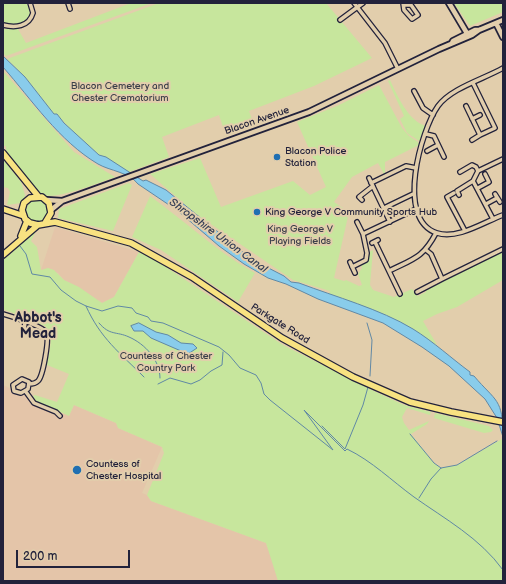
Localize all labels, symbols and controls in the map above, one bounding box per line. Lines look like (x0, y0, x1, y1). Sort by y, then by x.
park label: Blacon Cemetery and Chester Crematorium (71, 80, 169, 104)
street label: Blacon Avenue (223, 104, 291, 138)
place label: Blacon Police Station (285, 145, 346, 168)
marker: Blacon Police Station (272, 152, 282, 162)
water label: Shropshire Union Canal (166, 196, 270, 276)
place label: King George V Community Sports Hub (265, 206, 437, 218)
marker: King George V Community Sports Hub (252, 207, 262, 217)
park label: King George V Playing Fields (267, 223, 333, 246)
street label: Parkgate Road (248, 301, 312, 347)
district label: Abbot's Mead (14, 310, 62, 342)
park label: Countess of Chester Country Park (120, 350, 212, 374)
place label: Countess of Chester Hospital (86, 458, 161, 482)
marker: Countess of Chester Hospital (71, 464, 83, 476)
scale bar (18, 542, 132, 568)
text: 200 m (23, 549, 57, 564)

